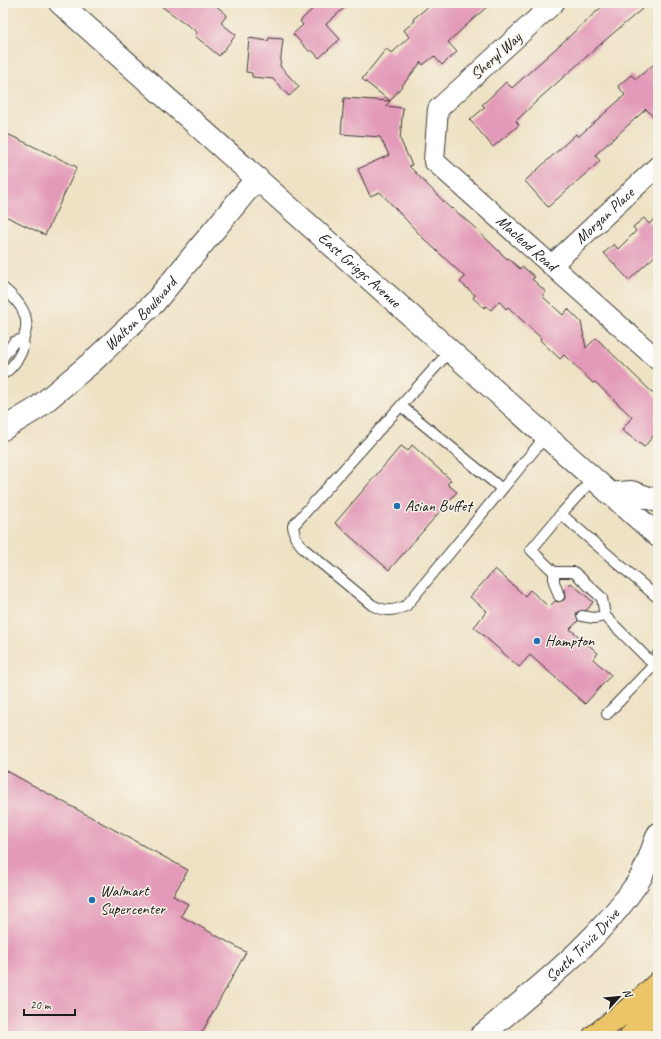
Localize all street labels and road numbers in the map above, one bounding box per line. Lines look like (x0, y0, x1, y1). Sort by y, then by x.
street label: Sheryl Way (466, 27, 527, 84)
street label: Morgan Place (571, 182, 640, 248)
street label: Macleod Road (492, 211, 563, 277)
street label: East Griggs Avenue (314, 228, 406, 313)
street label: Walton Boulevard (100, 271, 183, 355)
street label: South Triviz Drive (541, 903, 625, 987)

